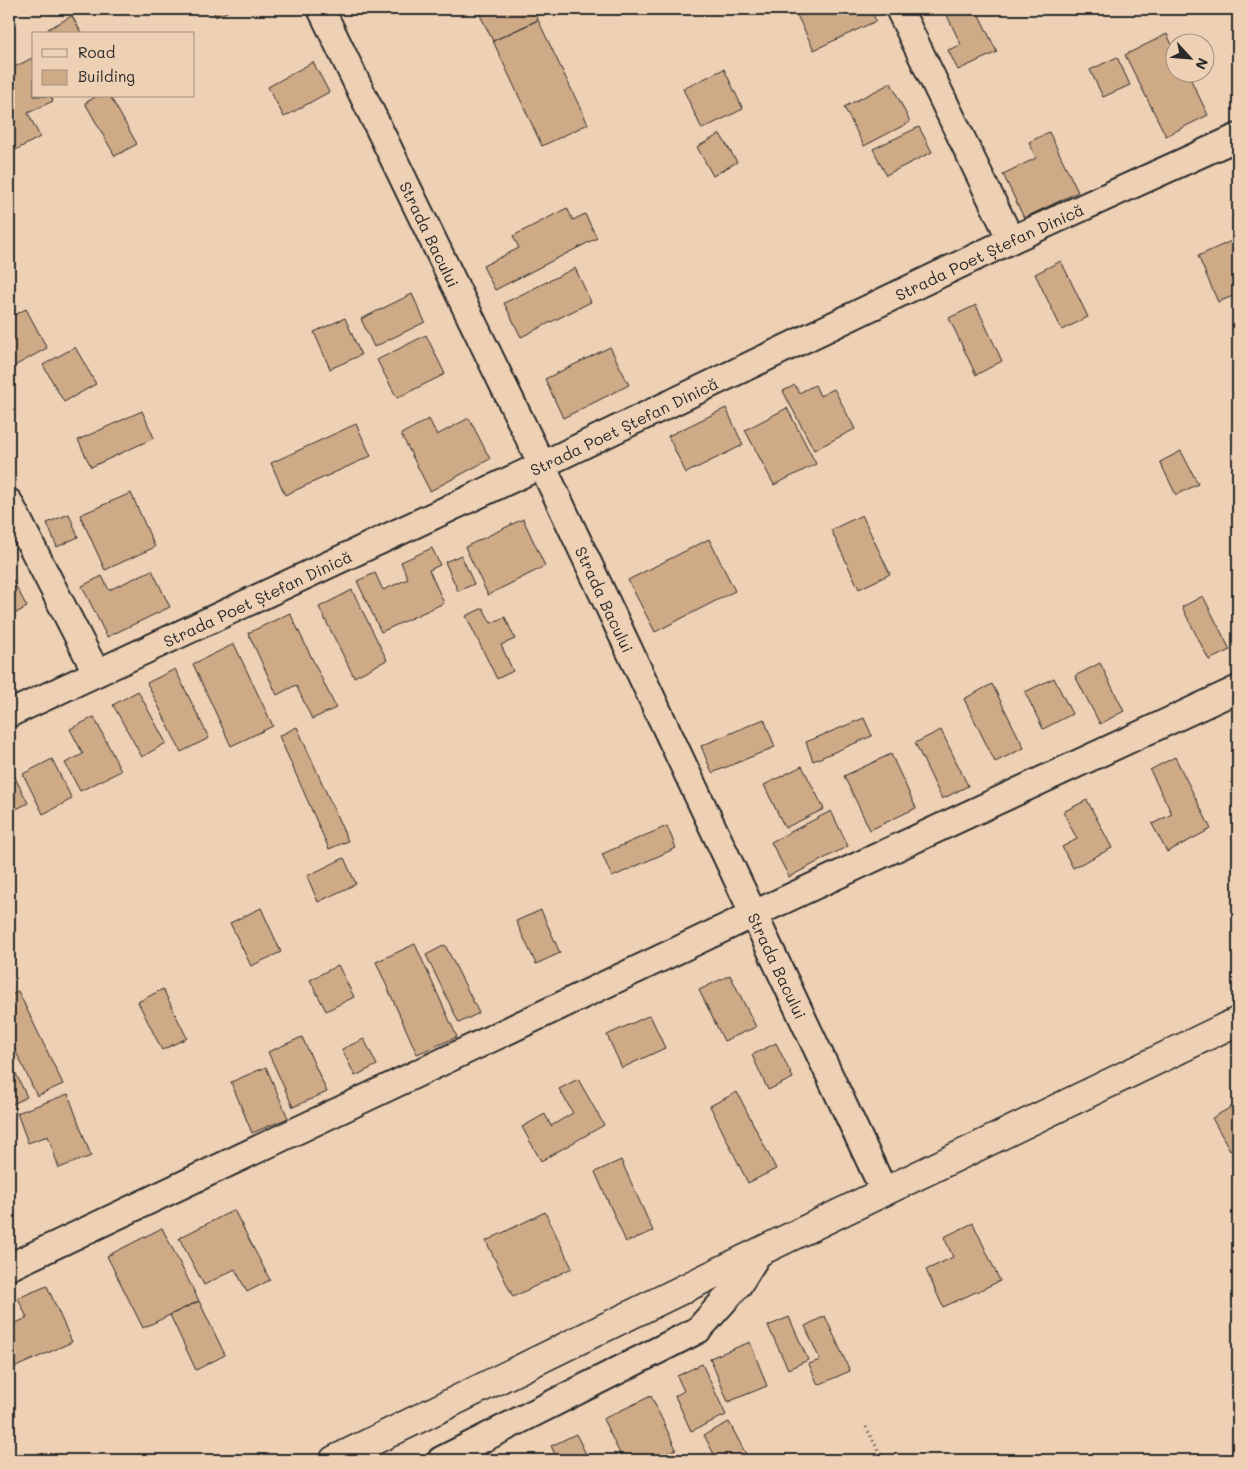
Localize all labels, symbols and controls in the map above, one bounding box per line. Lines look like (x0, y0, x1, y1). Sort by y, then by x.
legend (32, 32, 195, 98)
north arrow (1164, 32, 1214, 82)
text: Road (78, 42, 115, 62)
text: N (1191, 55, 1213, 73)
text: Building (78, 66, 135, 86)
street label: Strada Bacului (395, 178, 465, 290)
street label: Strada Poet Ștefan Dinică (892, 198, 1087, 305)
street label: Strada Poet Ștefan Dinică (526, 372, 721, 480)
street label: Strada Bacului (571, 543, 639, 656)
street label: Strada Poet Ștefan Dinică (160, 545, 355, 651)
street label: Strada Bacului (744, 909, 812, 1022)

